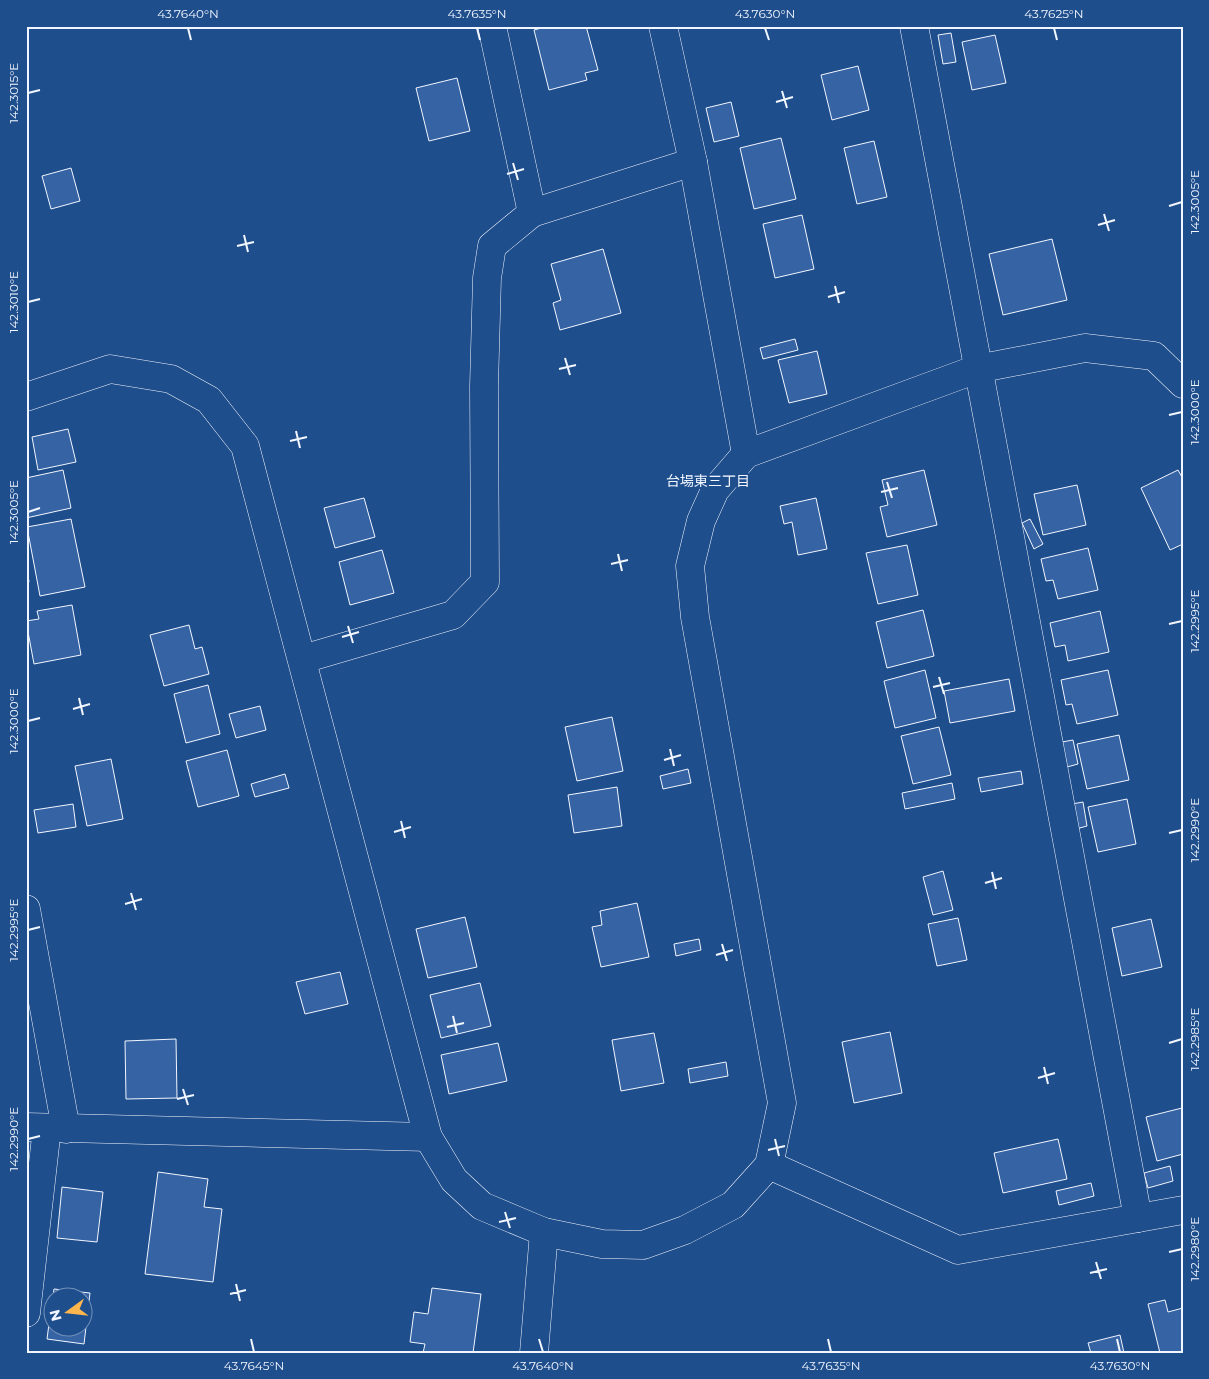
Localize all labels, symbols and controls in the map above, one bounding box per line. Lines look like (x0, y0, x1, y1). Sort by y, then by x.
text: 43.7640°N (157, 6, 219, 21)
text: 43.7635°N (447, 6, 507, 21)
text: 43.7630°N (735, 6, 795, 21)
text: 43.7625°N (1024, 6, 1084, 21)
text: 142.3015°E (6, 63, 21, 123)
text: 142.3005°E (1187, 170, 1202, 234)
text: 142.3010°E (6, 271, 21, 333)
text: 142.3000°E (1187, 379, 1202, 445)
district label: 台場東三丁目 (666, 472, 750, 490)
text: 142.3005°E (6, 480, 21, 544)
text: 142.2995°E (1187, 590, 1202, 652)
text: 142.3000°E (6, 688, 21, 754)
text: 142.2990°E (1187, 798, 1202, 862)
text: 142.2995°E (6, 899, 21, 961)
text: 142.2985°E (1187, 1007, 1202, 1071)
text: 142.2990°E (6, 1107, 21, 1171)
text: 142.2980°E (1187, 1217, 1202, 1281)
north arrow (42, 1286, 92, 1336)
text: N (45, 1308, 66, 1323)
text: 43.7645°N (224, 1358, 284, 1373)
text: 43.7640°N (512, 1358, 574, 1373)
text: 43.7635°N (801, 1358, 861, 1373)
text: 43.7630°N (1090, 1358, 1150, 1373)

